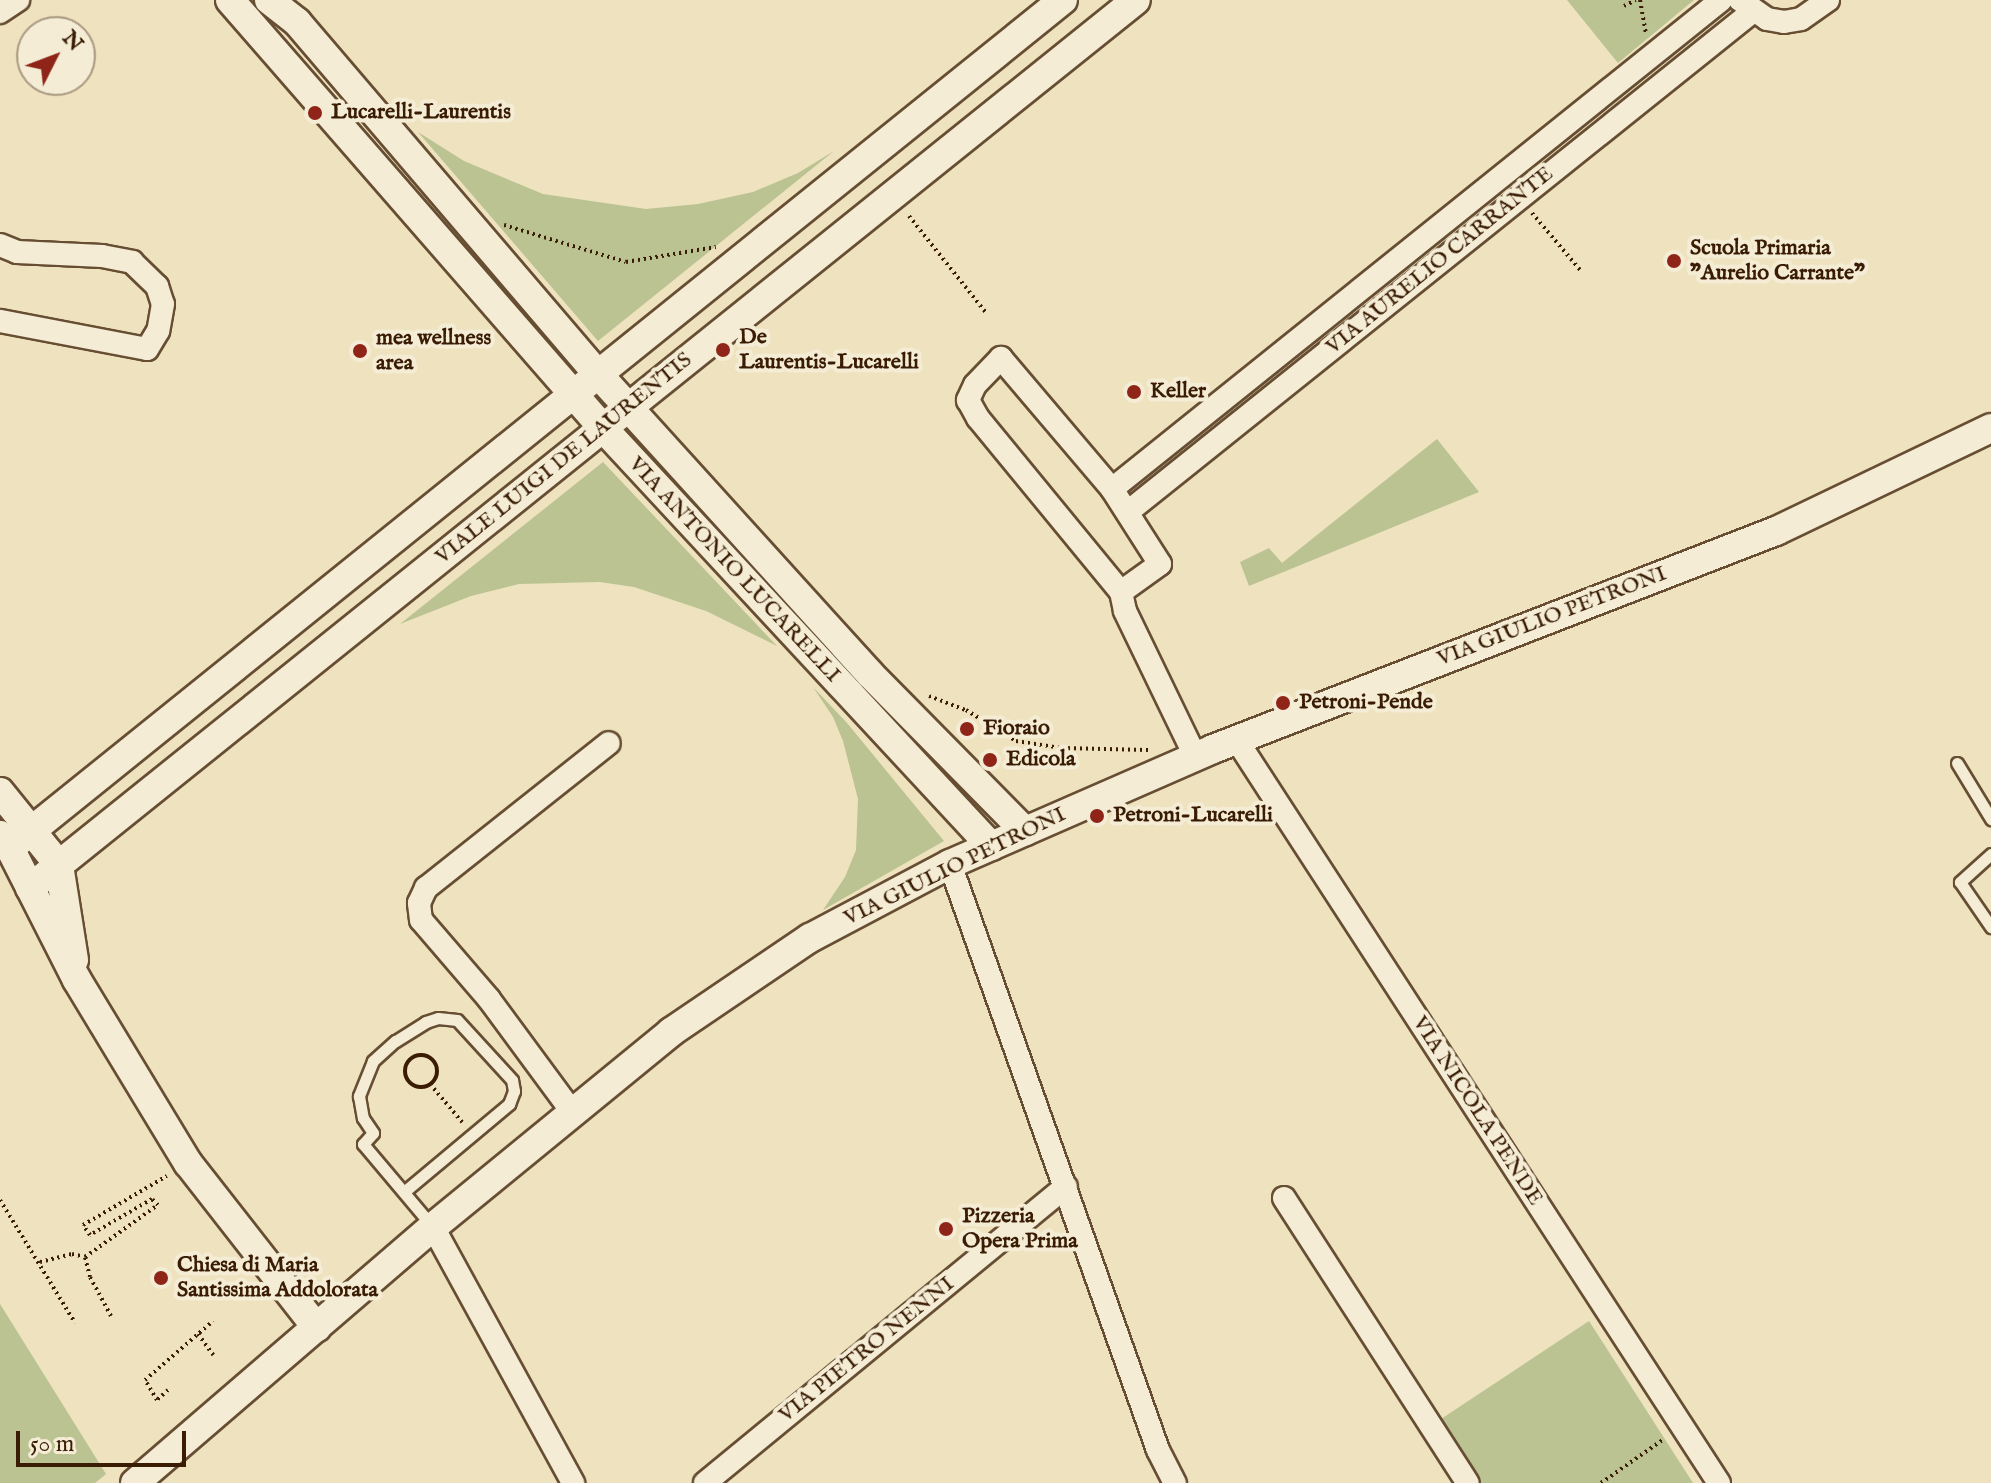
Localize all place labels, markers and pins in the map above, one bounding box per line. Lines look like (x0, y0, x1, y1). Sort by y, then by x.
place label: Lucarelli-Laurentis (331, 100, 511, 126)
marker: Lucarelli-Laurentis (306, 104, 324, 122)
place label: Scuola Primaria "Aurelio Carrante" (1690, 235, 1865, 286)
marker: Scuola Primaria "Aurelio Carrante" (1665, 252, 1683, 270)
place label: De Laurentis-Lucarelli (739, 324, 919, 376)
place label: mea wellness area (376, 325, 491, 376)
marker: De Laurentis-Lucarelli (714, 341, 732, 359)
marker: mea wellness area (351, 342, 369, 360)
place label: Keller (1150, 379, 1206, 405)
marker: Keller (1125, 383, 1143, 401)
place label: Petroni-Pende (1299, 690, 1433, 716)
marker: Petroni-Pende (1274, 694, 1292, 712)
place label: Fioraio (983, 716, 1050, 742)
marker: Fioraio (958, 720, 976, 738)
place label: Edicola (1006, 747, 1076, 773)
marker: Edicola (981, 751, 999, 769)
place label: Petroni-Lucarelli (1113, 803, 1273, 829)
marker: Petroni-Lucarelli (1088, 807, 1106, 825)
place label: Pizzeria Opera Prima (962, 1203, 1078, 1254)
marker: Pizzeria Opera Prima (937, 1220, 955, 1238)
place label: Chiesa di Maria Santissima Addolorata (177, 1252, 378, 1304)
marker: Chiesa di Maria Santissima Addolorata (152, 1269, 170, 1287)

